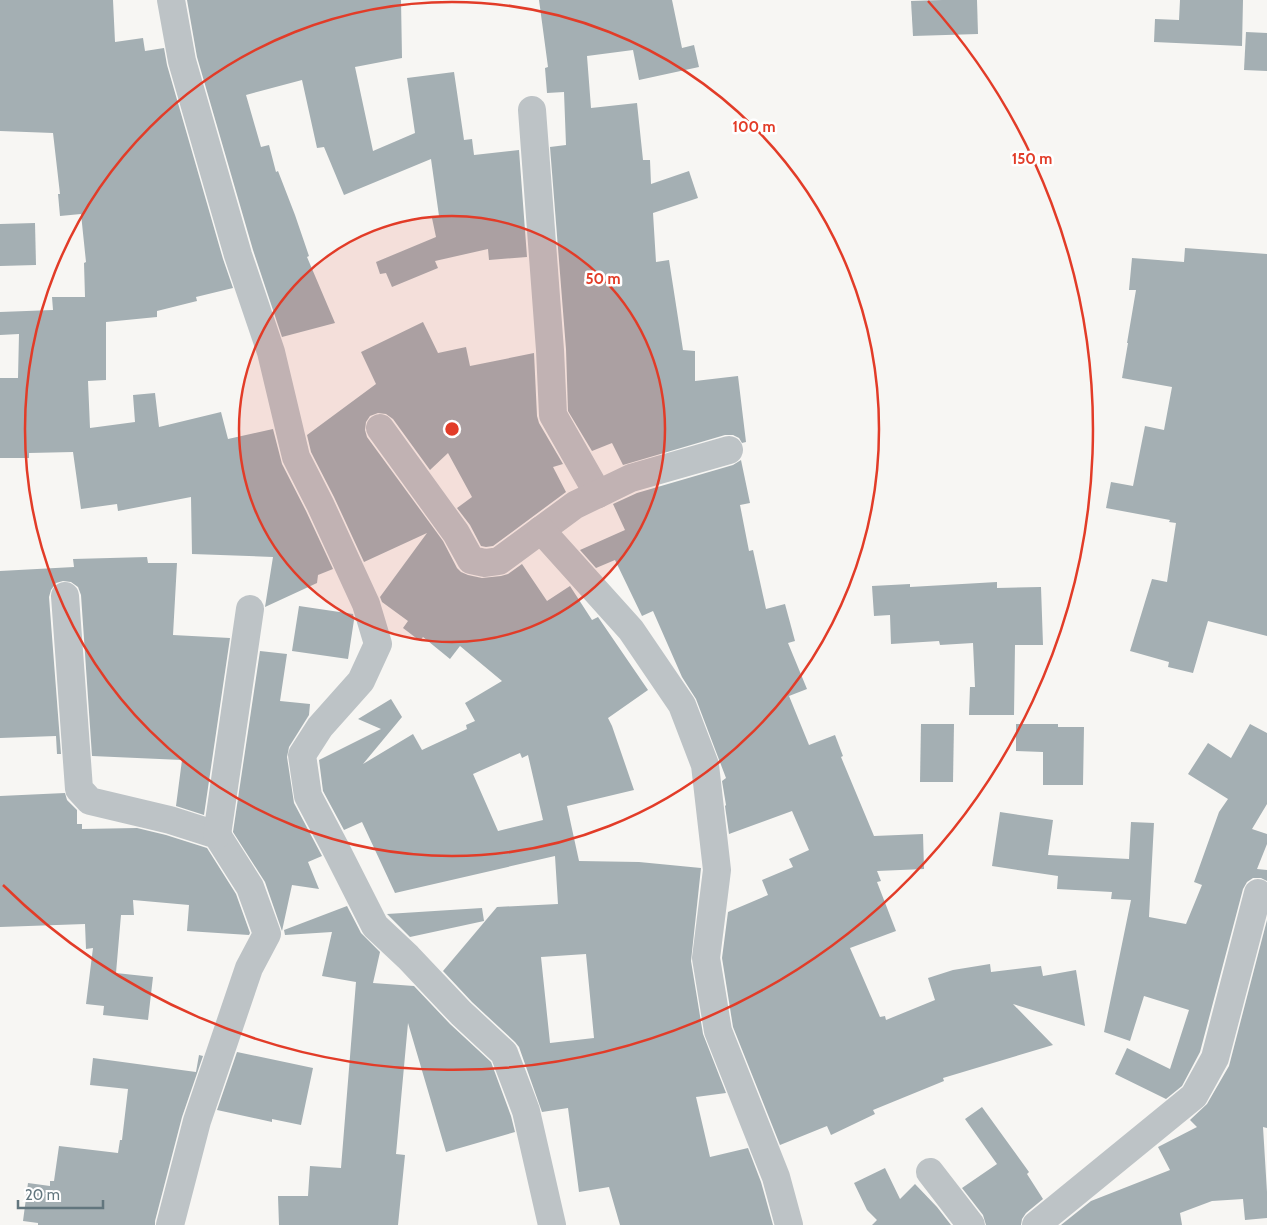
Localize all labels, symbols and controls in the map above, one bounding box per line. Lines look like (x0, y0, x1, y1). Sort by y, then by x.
text: 100 m (732, 118, 776, 136)
text: 150 m (1012, 150, 1052, 168)
text: 50 m (585, 270, 621, 288)
centre of rings (443, 420, 461, 438)
scale bar (18, 1178, 102, 1210)
text: 20 m (25, 1186, 60, 1204)

